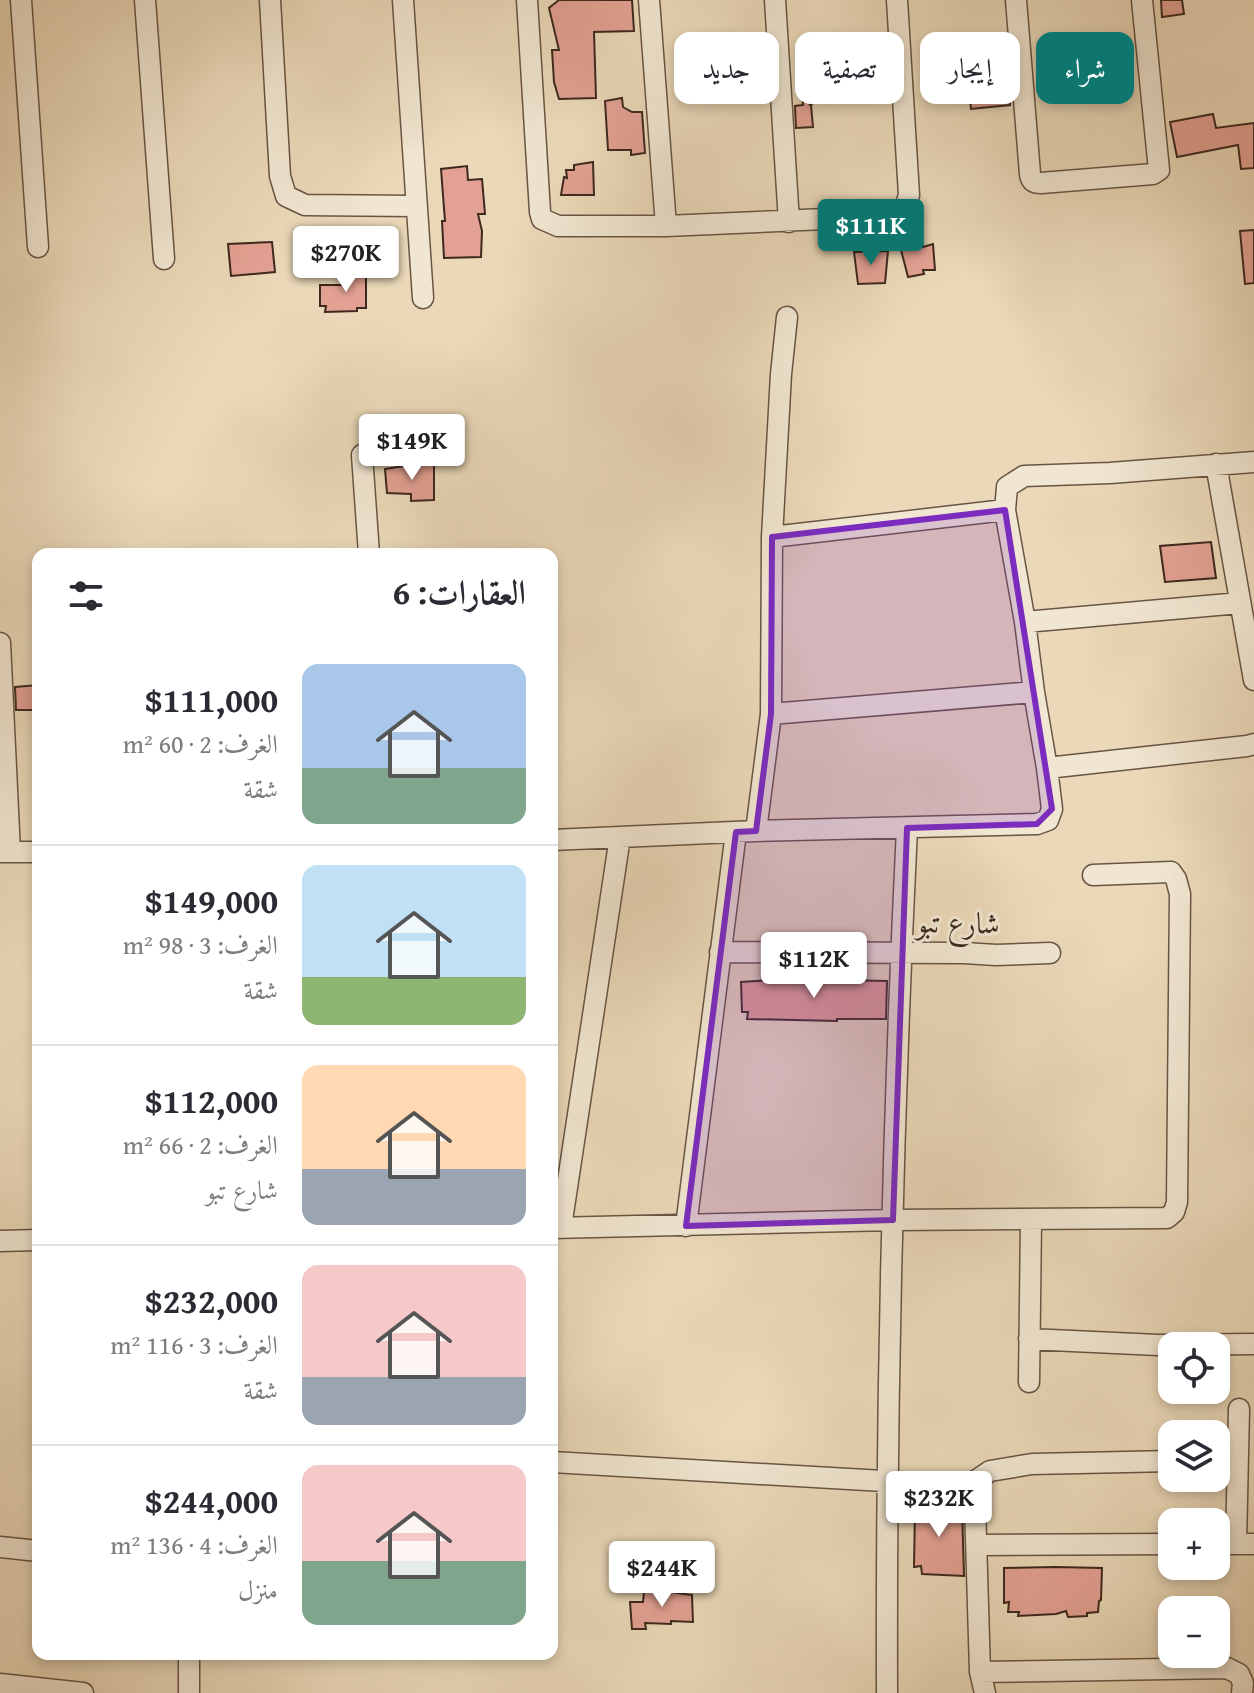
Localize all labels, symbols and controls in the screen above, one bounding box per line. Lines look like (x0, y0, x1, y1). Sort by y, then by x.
chip: جديد (674, 32, 779, 104)
chip: تصفية (795, 32, 904, 104)
chip: إيجار (920, 32, 1020, 104)
chip: شراء (1036, 32, 1134, 104)
pin: $111K (815, 199, 927, 267)
text: $111K (836, 205, 906, 244)
pin: $270K (290, 226, 402, 294)
text: $270K (311, 232, 381, 271)
pin: $149K (356, 414, 468, 482)
text: $149K (377, 420, 447, 459)
text: العقارات: 6 (392, 567, 526, 616)
icon: filters (64, 574, 108, 618)
text: $111,000 (145, 675, 278, 724)
icon: home (366, 696, 462, 792)
text: الغرف: 2 · 60 m² (123, 724, 278, 763)
text: شقة (244, 769, 278, 808)
text: $149,000 (145, 876, 278, 925)
icon: home (366, 897, 462, 993)
street label: شارع تبو (913, 899, 1000, 949)
text: الغرف: 3 · 98 m² (123, 925, 278, 964)
pin: $112K (758, 932, 870, 1000)
text: $112K (779, 938, 849, 977)
text: شقة (244, 970, 278, 1009)
text: $112,000 (145, 1076, 278, 1125)
icon: home (366, 1097, 462, 1193)
text: الغرف: 2 · 66 m² (123, 1125, 278, 1164)
text: شارع تبو (206, 1170, 278, 1209)
text: $232,000 (145, 1276, 278, 1325)
icon: home (366, 1297, 462, 1393)
text: الغرف: 3 · 116 m² (110, 1325, 278, 1364)
map controls (1158, 1332, 1230, 1668)
button: locate (1158, 1332, 1230, 1404)
text: شقة (244, 1370, 278, 1409)
button: layers (1158, 1420, 1230, 1492)
pin: $232K (883, 1471, 995, 1539)
text: $244,000 (145, 1476, 278, 1525)
text: $232K (904, 1477, 974, 1516)
icon: home (366, 1497, 462, 1593)
button: + (1158, 1508, 1230, 1580)
text: الغرف: 4 · 136 m² (110, 1525, 278, 1564)
pin: $244K (606, 1541, 718, 1609)
text: $244K (627, 1547, 697, 1586)
text: منزل (238, 1570, 278, 1609)
button: − (1158, 1596, 1230, 1668)

